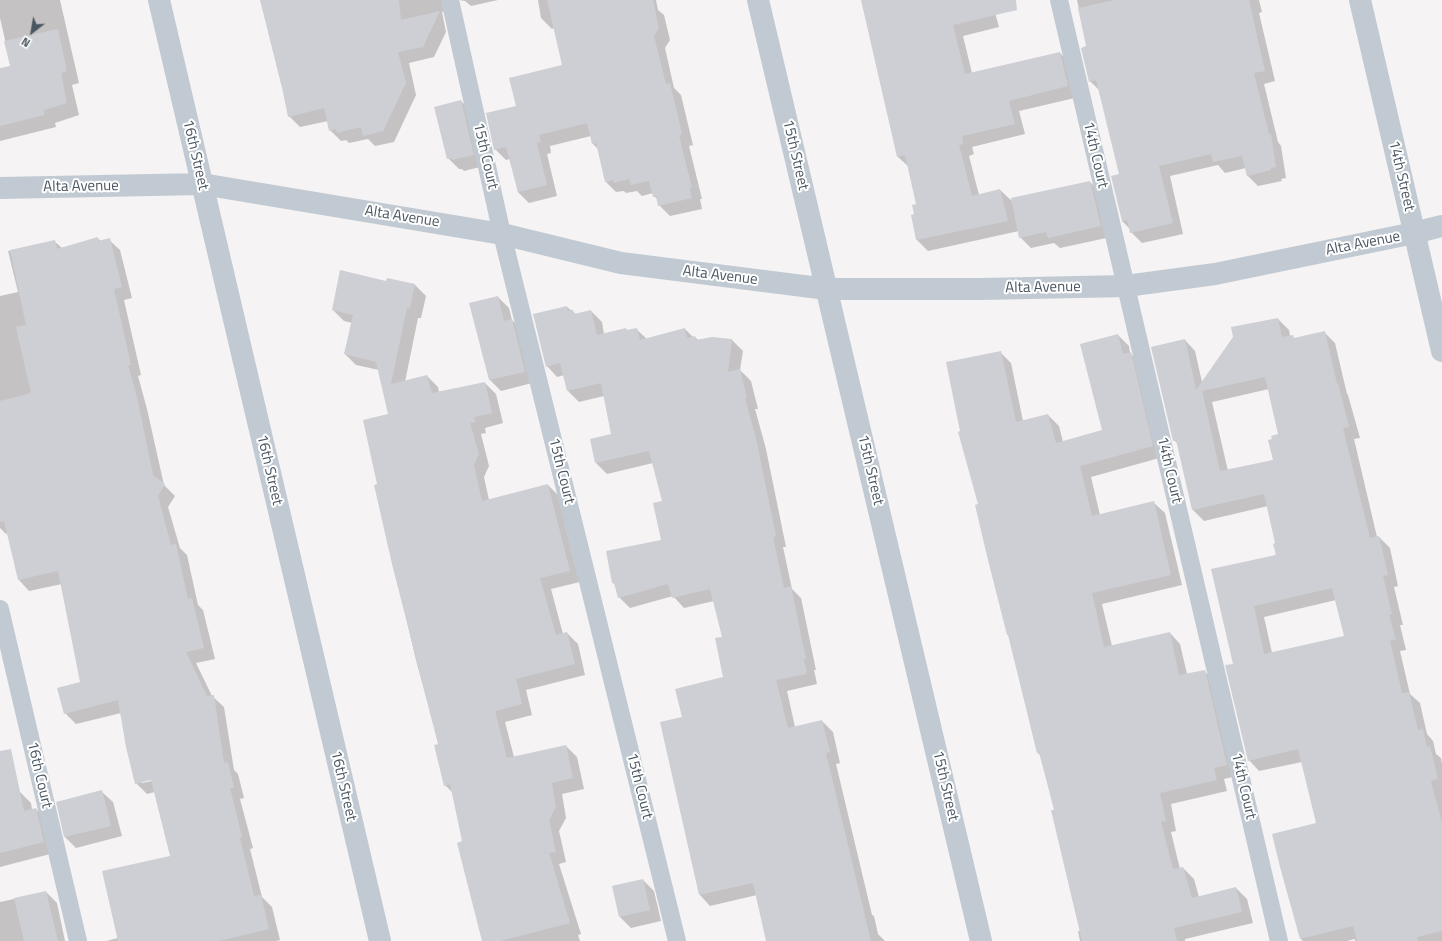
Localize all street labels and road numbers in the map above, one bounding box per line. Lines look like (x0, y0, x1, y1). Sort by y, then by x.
street label: 16th Street (178, 118, 212, 192)
street label: 15th Street (778, 118, 812, 192)
street label: 14th Court (1079, 120, 1111, 190)
street label: 15th Court (469, 121, 501, 191)
street label: 14th Street (1384, 139, 1418, 213)
street label: Alta Avenue (43, 177, 119, 197)
street label: Alta Avenue (363, 202, 441, 232)
street label: Alta Avenue (1324, 228, 1402, 260)
street label: Alta Avenue (681, 262, 759, 290)
street label: Alta Avenue (1005, 278, 1081, 298)
street label: 16th Street (252, 433, 286, 507)
street label: 15th Street (853, 433, 887, 507)
street label: 14th Court (1153, 435, 1185, 505)
street label: 15th Court (544, 436, 578, 506)
street label: 16th Court (23, 740, 55, 810)
street label: 16th Street (326, 749, 360, 823)
street label: 15th Street (928, 749, 962, 823)
street label: 15th Court (622, 751, 656, 821)
street label: 14th Court (1227, 751, 1259, 821)

